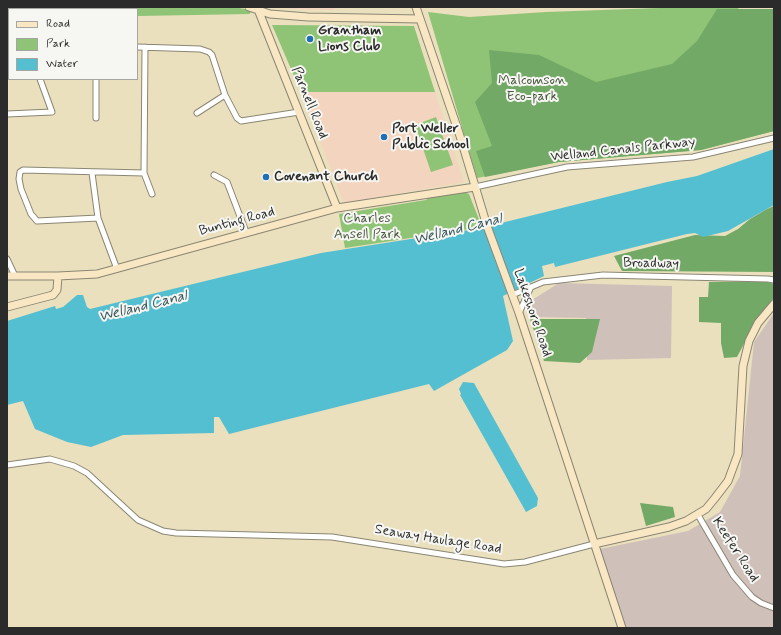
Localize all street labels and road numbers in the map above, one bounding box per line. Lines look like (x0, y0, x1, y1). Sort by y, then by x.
street label: Parnell Road (287, 64, 331, 142)
street label: Welland Canals Parkway (550, 134, 696, 166)
street label: Bunting Road (197, 204, 277, 240)
street label: Broadway (623, 255, 679, 273)
street label: Lakeshore Road (509, 267, 555, 359)
street label: Keefer Road (708, 514, 762, 586)
street label: Seaway Haulage Road (373, 522, 503, 558)

